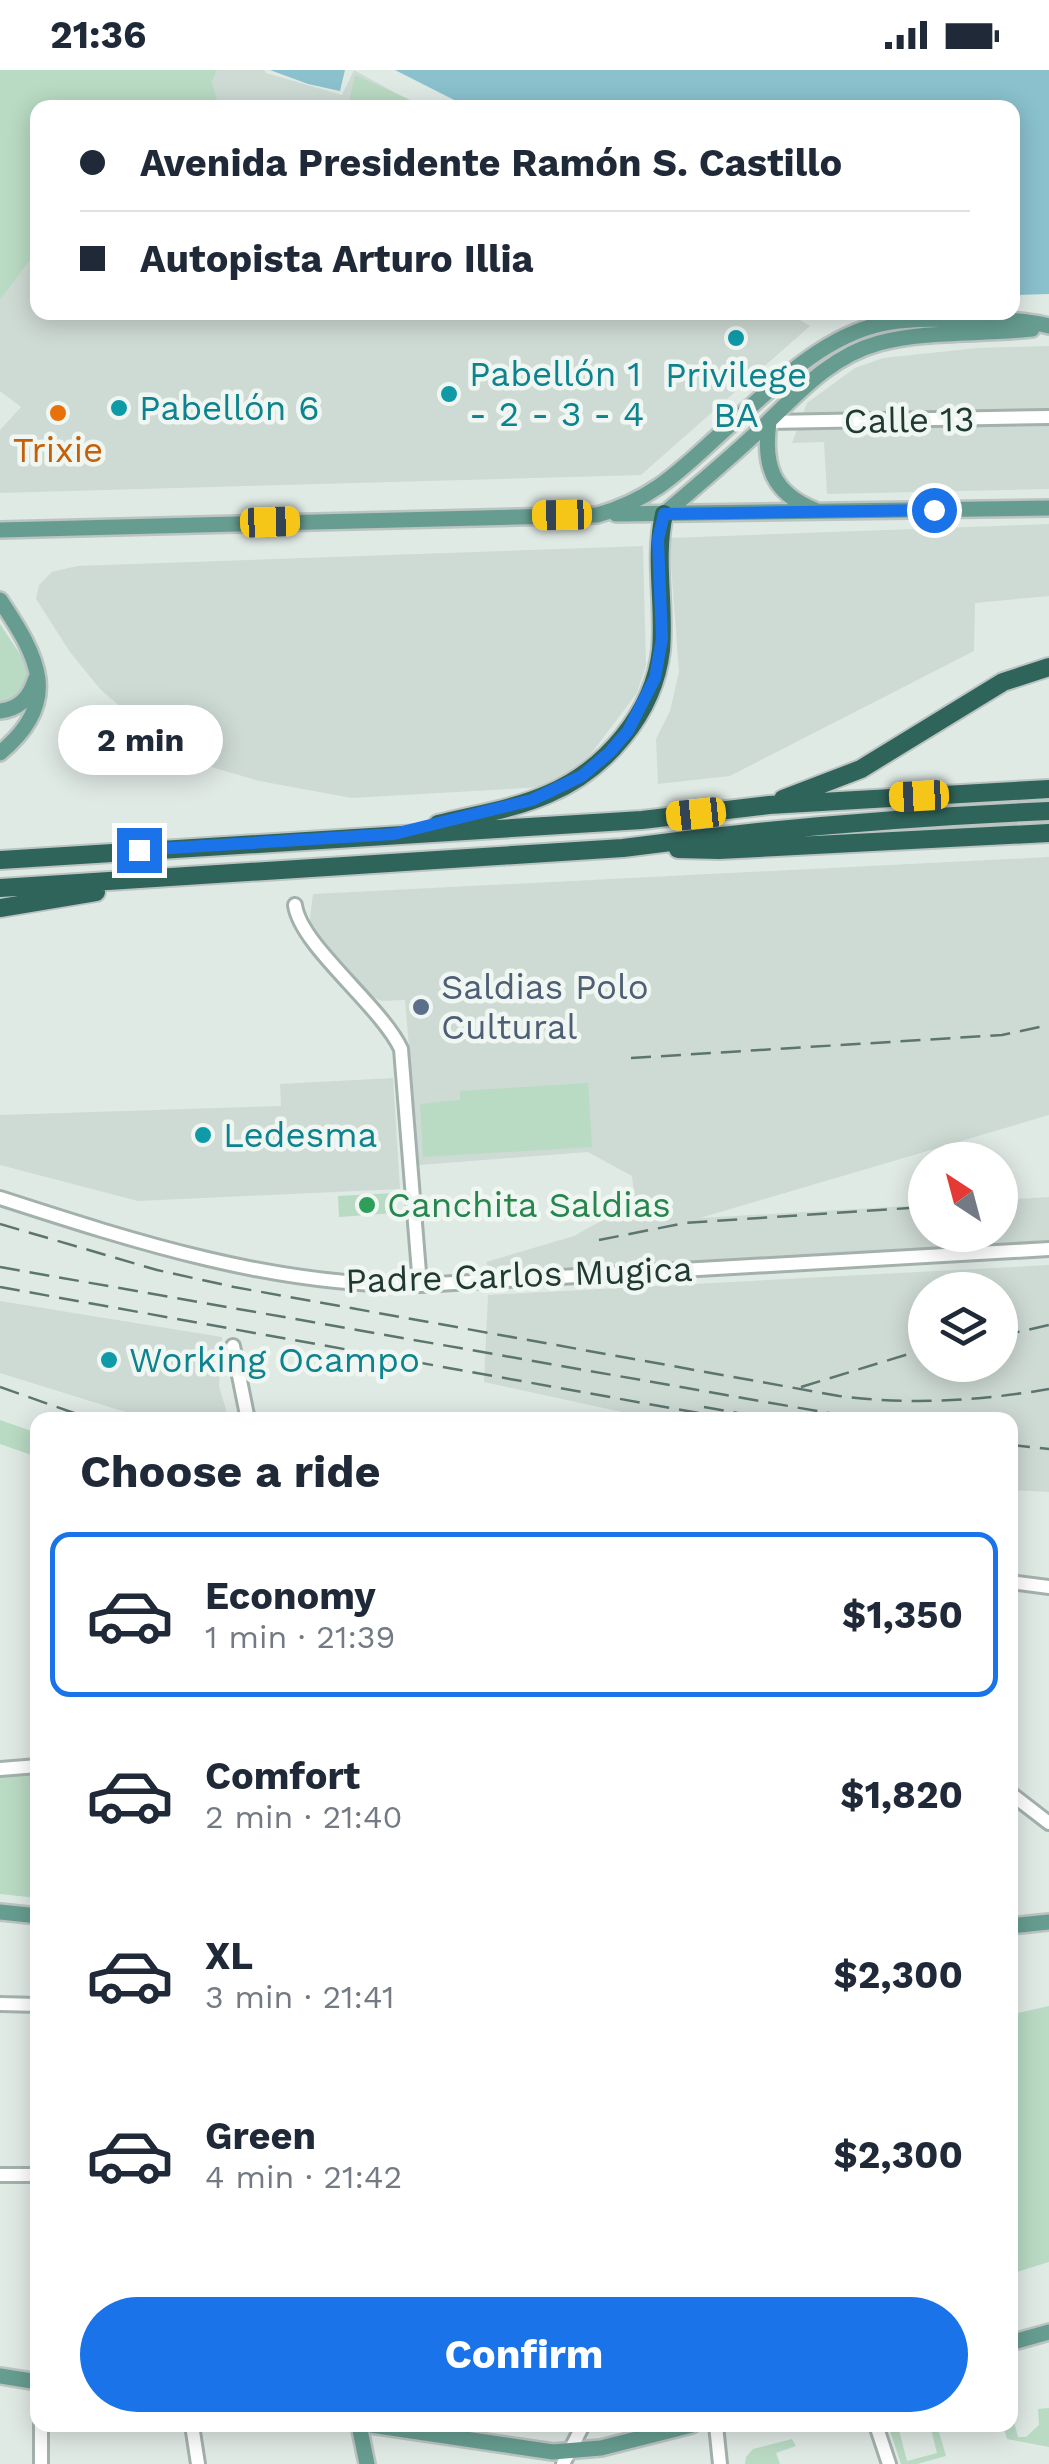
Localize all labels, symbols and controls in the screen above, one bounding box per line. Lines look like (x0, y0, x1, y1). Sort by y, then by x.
text: 21:36 (50, 13, 146, 57)
text: Avenida Presidente Ramón S. Castillo (140, 141, 842, 185)
text: Autopista Arturo Illia (140, 237, 534, 281)
marker: Privilege BA (725, 327, 747, 349)
place label: Pabellón 1 - 2 - 3 - 4 (469, 353, 644, 435)
place label: Privilege BA (665, 354, 807, 436)
marker: Pabellón 1 - 2 - 3 - 4 (438, 383, 460, 405)
place label: Pabellón 6 (139, 387, 320, 429)
marker: Pabellón 6 (108, 397, 130, 419)
street label: Calle 13 (843, 398, 975, 442)
marker: Trixie (47, 402, 69, 424)
place label: Trixie (13, 429, 103, 471)
route start (912, 488, 957, 533)
car (532, 499, 592, 531)
car (239, 506, 301, 538)
callout: 2 min (56, 705, 222, 775)
text: 2 min (97, 721, 184, 759)
car (888, 779, 950, 813)
car (665, 796, 727, 832)
route end (117, 828, 162, 873)
place label: Saldias Polo Cultural (441, 966, 649, 1048)
marker: Saldias Polo Cultural (410, 996, 432, 1018)
place label: Ledesma (223, 1114, 377, 1156)
marker: Ledesma (192, 1124, 214, 1146)
north arrow (908, 1142, 1018, 1252)
map controls (908, 1142, 1018, 1382)
place label: Canchita Saldias (387, 1184, 671, 1226)
marker: Canchita Saldias (356, 1194, 378, 1216)
street label: Padre Carlos Mugica (345, 1248, 693, 1302)
button: layers (908, 1272, 1018, 1382)
place label: Working Ocampo (129, 1339, 420, 1381)
marker: Working Ocampo (98, 1349, 120, 1371)
text: Choose a ride (80, 1445, 380, 1498)
icon: car (85, 1570, 175, 1660)
text: Economy (205, 1574, 376, 1618)
text: $1,350 (842, 1593, 963, 1637)
text: 1 min · 21:39 (205, 1618, 395, 1656)
icon: car (85, 1750, 175, 1840)
text: Comfort (205, 1754, 360, 1798)
text: $1,820 (840, 1773, 963, 1817)
text: 2 min · 21:40 (205, 1798, 403, 1836)
icon: car (85, 1930, 175, 2020)
text: XL (205, 1934, 253, 1978)
text: $2,300 (833, 1953, 963, 1997)
text: 3 min · 21:41 (205, 1978, 395, 2016)
icon: car (85, 2110, 175, 2200)
text: Green (205, 2114, 316, 2158)
text: $2,300 (833, 2133, 963, 2177)
text: 4 min · 21:42 (205, 2158, 402, 2196)
button: Confirm (80, 2297, 968, 2412)

